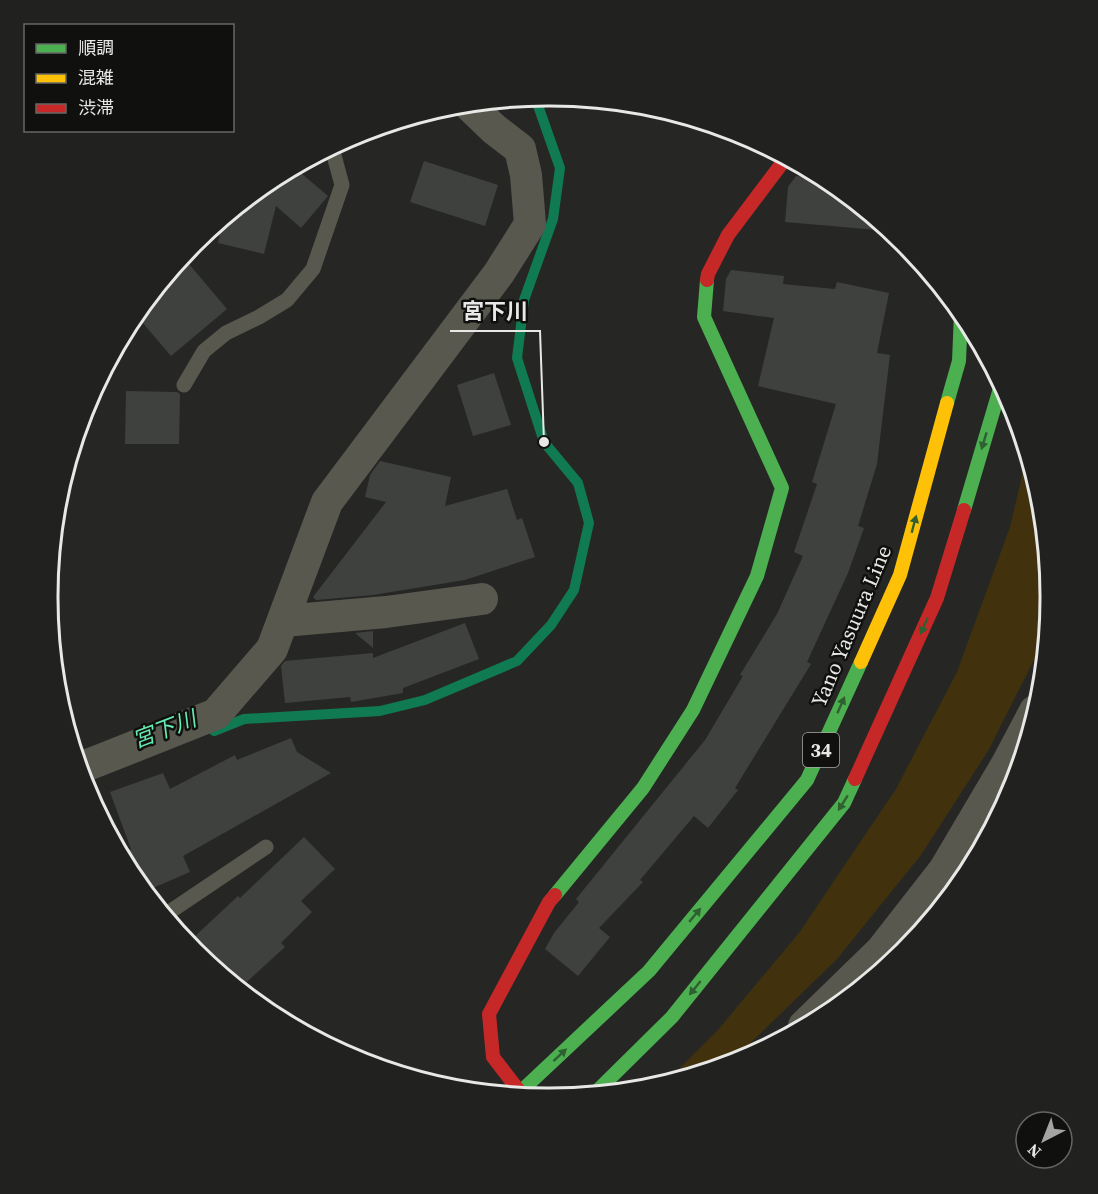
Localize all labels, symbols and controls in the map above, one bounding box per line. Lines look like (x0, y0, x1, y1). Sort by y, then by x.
legend (24, 24, 234, 132)
text: 順調 (78, 35, 114, 60)
text: 混雑 (78, 65, 114, 90)
text: 渋滞 (78, 95, 114, 120)
callout: 宮下川 (450, 291, 540, 331)
text: 宮下川 (462, 296, 528, 326)
one-way arrow (979, 432, 988, 450)
one-way arrow (910, 515, 919, 533)
street label: Yano Yasuura Line (804, 541, 898, 711)
one-way arrow (919, 618, 928, 635)
one-way arrow (837, 696, 846, 713)
water label: 宮下川 (128, 702, 202, 755)
road number: 34 (803, 733, 839, 767)
one-way arrow (837, 795, 848, 812)
one-way arrow (689, 907, 702, 923)
one-way arrow (689, 981, 701, 996)
one-way arrow (552, 1048, 567, 1062)
north arrow (1014, 1110, 1074, 1170)
text: N (1022, 1139, 1046, 1163)

